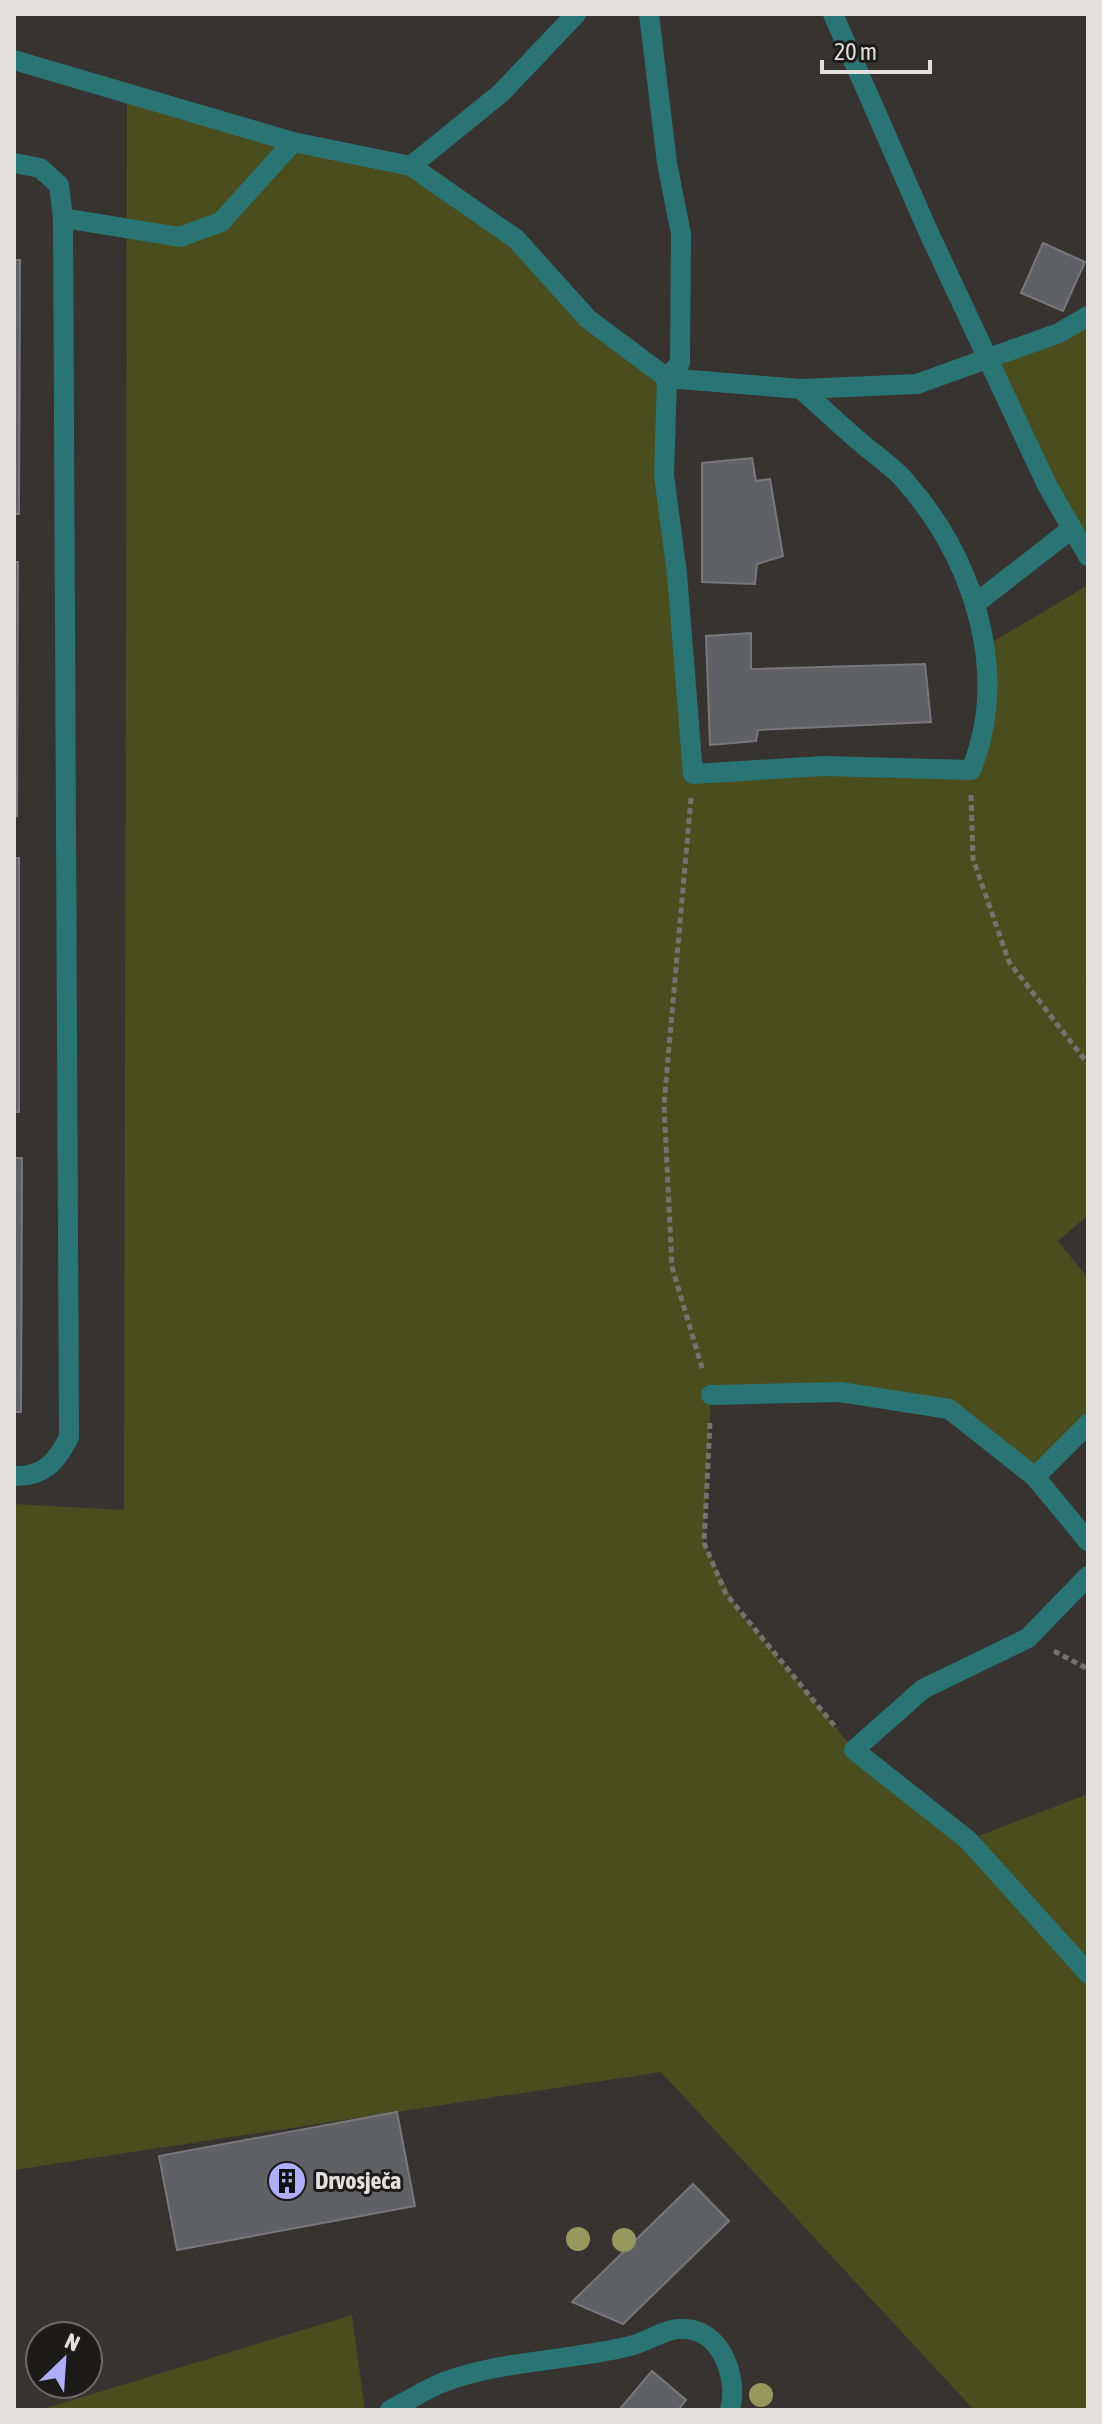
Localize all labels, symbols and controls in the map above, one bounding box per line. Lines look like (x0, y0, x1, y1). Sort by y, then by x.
scale bar (822, 24, 930, 74)
text: 20 m (834, 38, 877, 65)
building icon: Drvosječa (266, 2160, 308, 2202)
place label: Drvosječa (315, 2167, 401, 2194)
north arrow (24, 2320, 104, 2400)
text: N (61, 2327, 84, 2356)

